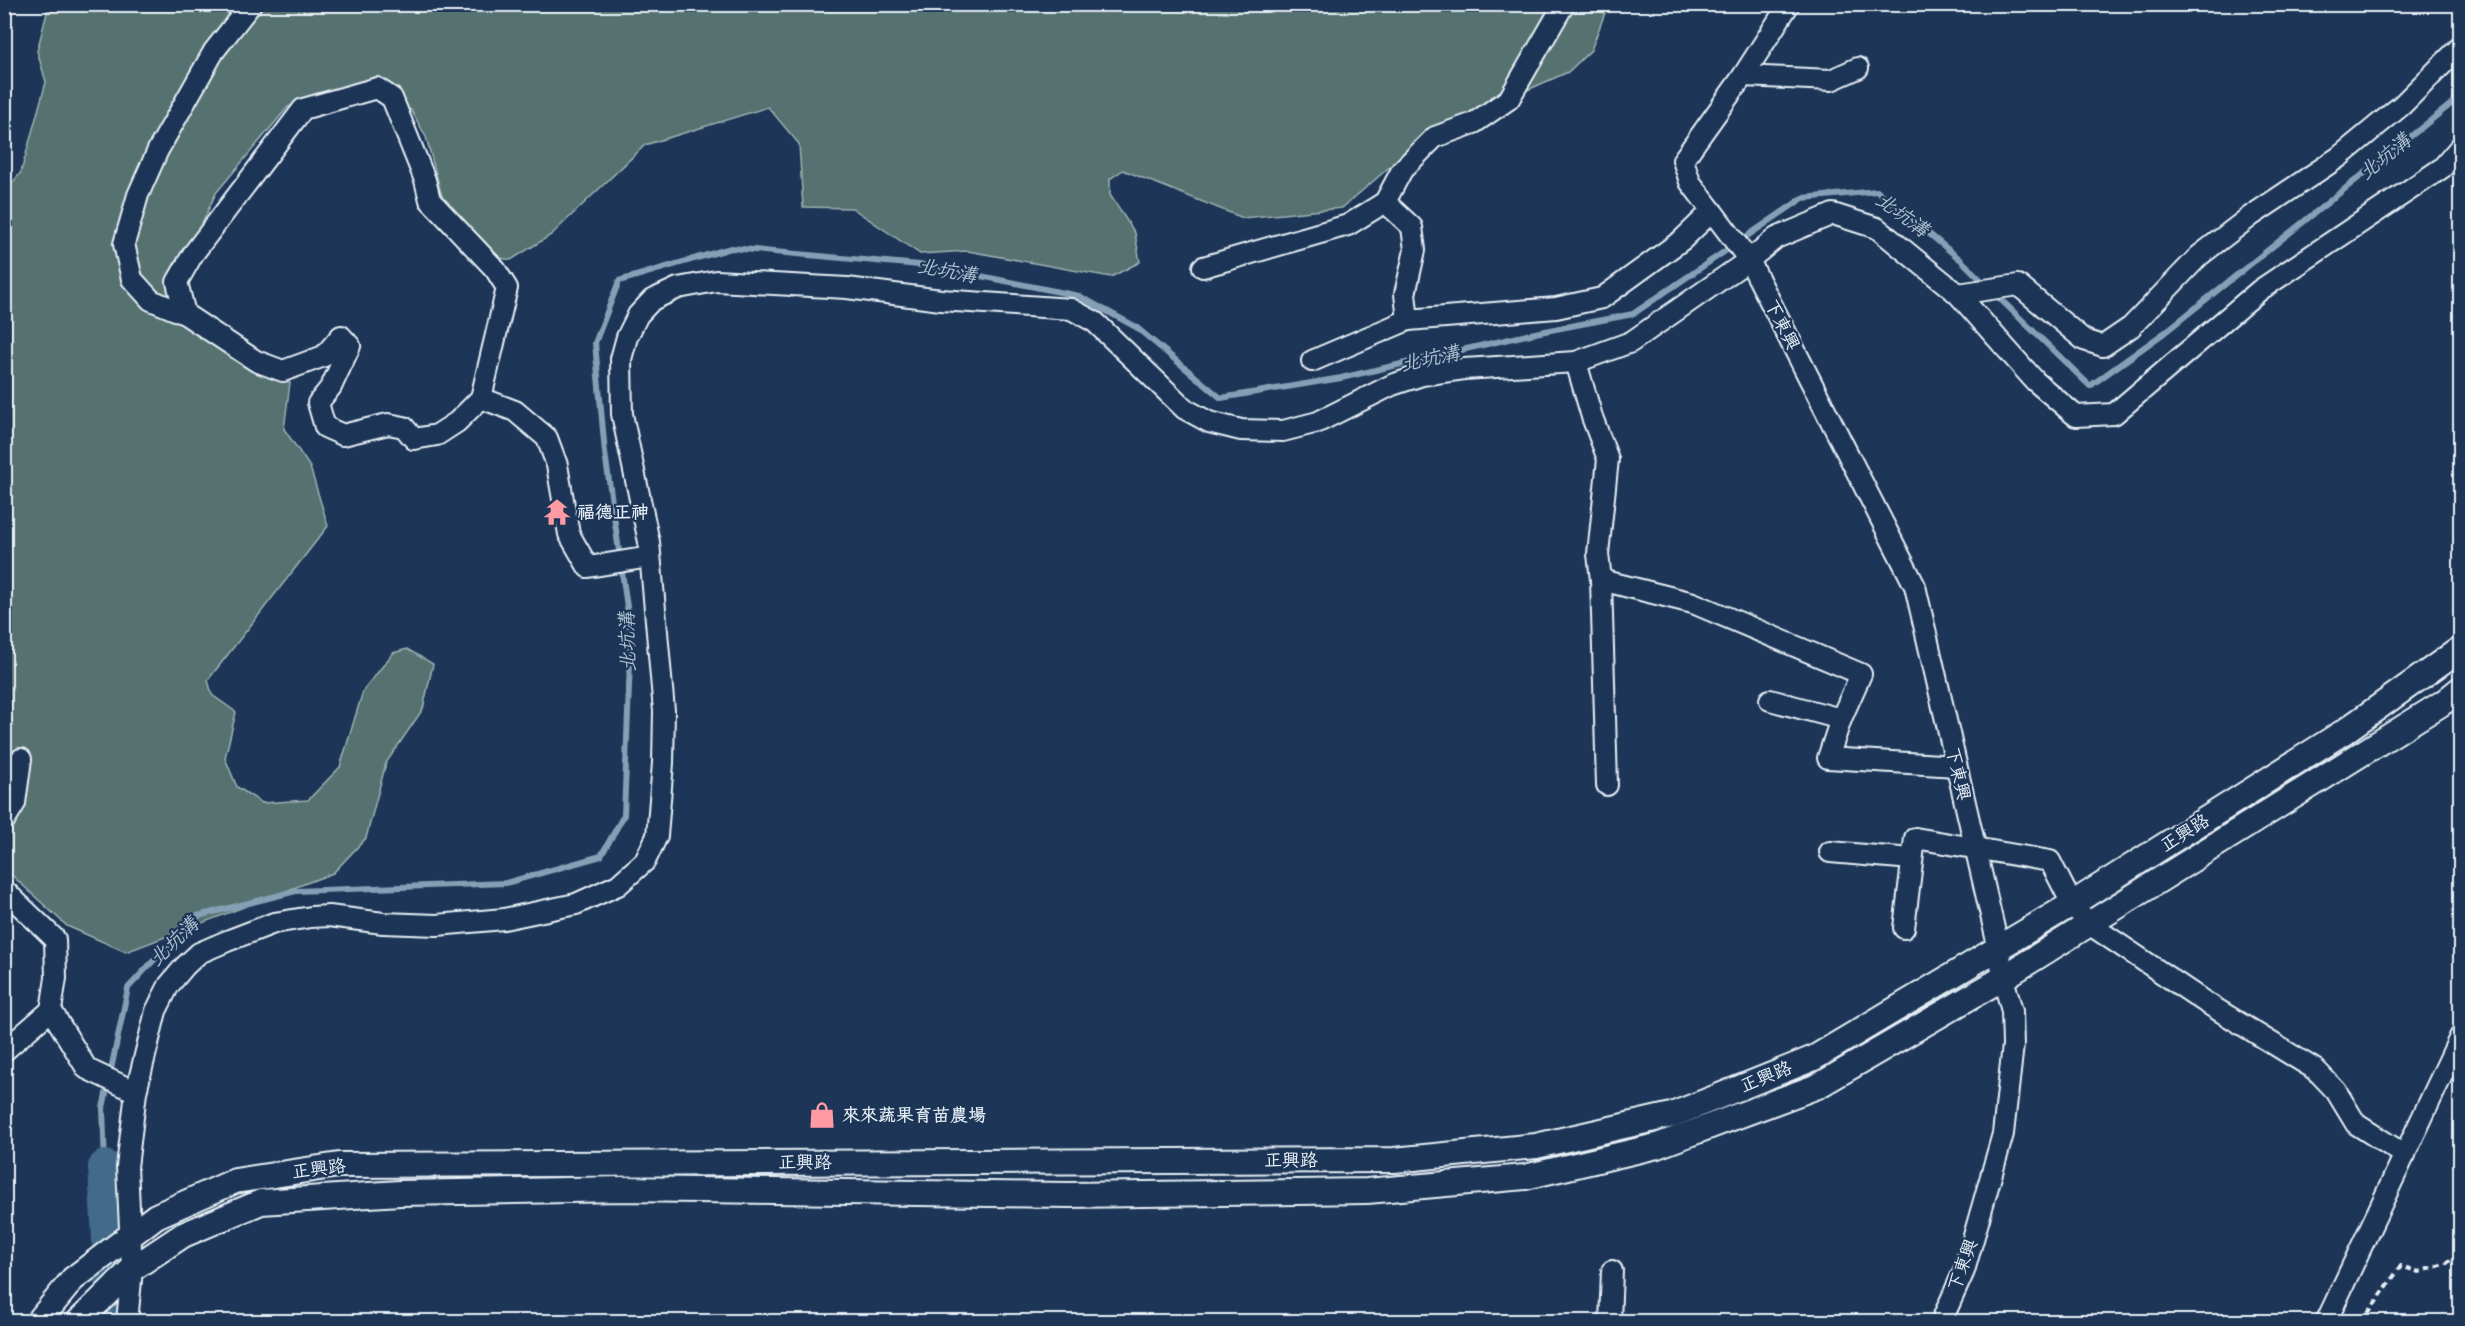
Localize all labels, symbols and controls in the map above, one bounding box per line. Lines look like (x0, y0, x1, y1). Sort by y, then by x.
water label: 北坑溝 (2354, 128, 2417, 185)
water label: 北坑溝 (1871, 188, 1935, 244)
water label: 北坑溝 (915, 254, 981, 288)
street label: 下東興 (1760, 296, 1804, 354)
water label: 北坑溝 (1398, 341, 1464, 377)
temple icon: 福德正神 (542, 497, 572, 527)
place label: 福德正神 (577, 502, 649, 523)
water label: 北坑溝 (615, 610, 641, 672)
street label: 下東興 (1942, 745, 1974, 803)
street label: 正興路 (2157, 810, 2213, 856)
water label: 北坑溝 (144, 911, 205, 971)
street label: 正興路 (1737, 1057, 1795, 1097)
shop icon: 來來蔬果育苗農場 (807, 1100, 837, 1130)
place label: 來來蔬果育苗農場 (842, 1105, 986, 1126)
street label: 正興路 (1264, 1150, 1318, 1171)
street label: 正興路 (778, 1152, 832, 1173)
street label: 正興路 (291, 1155, 347, 1183)
street label: 下東興 (1944, 1236, 1982, 1294)

